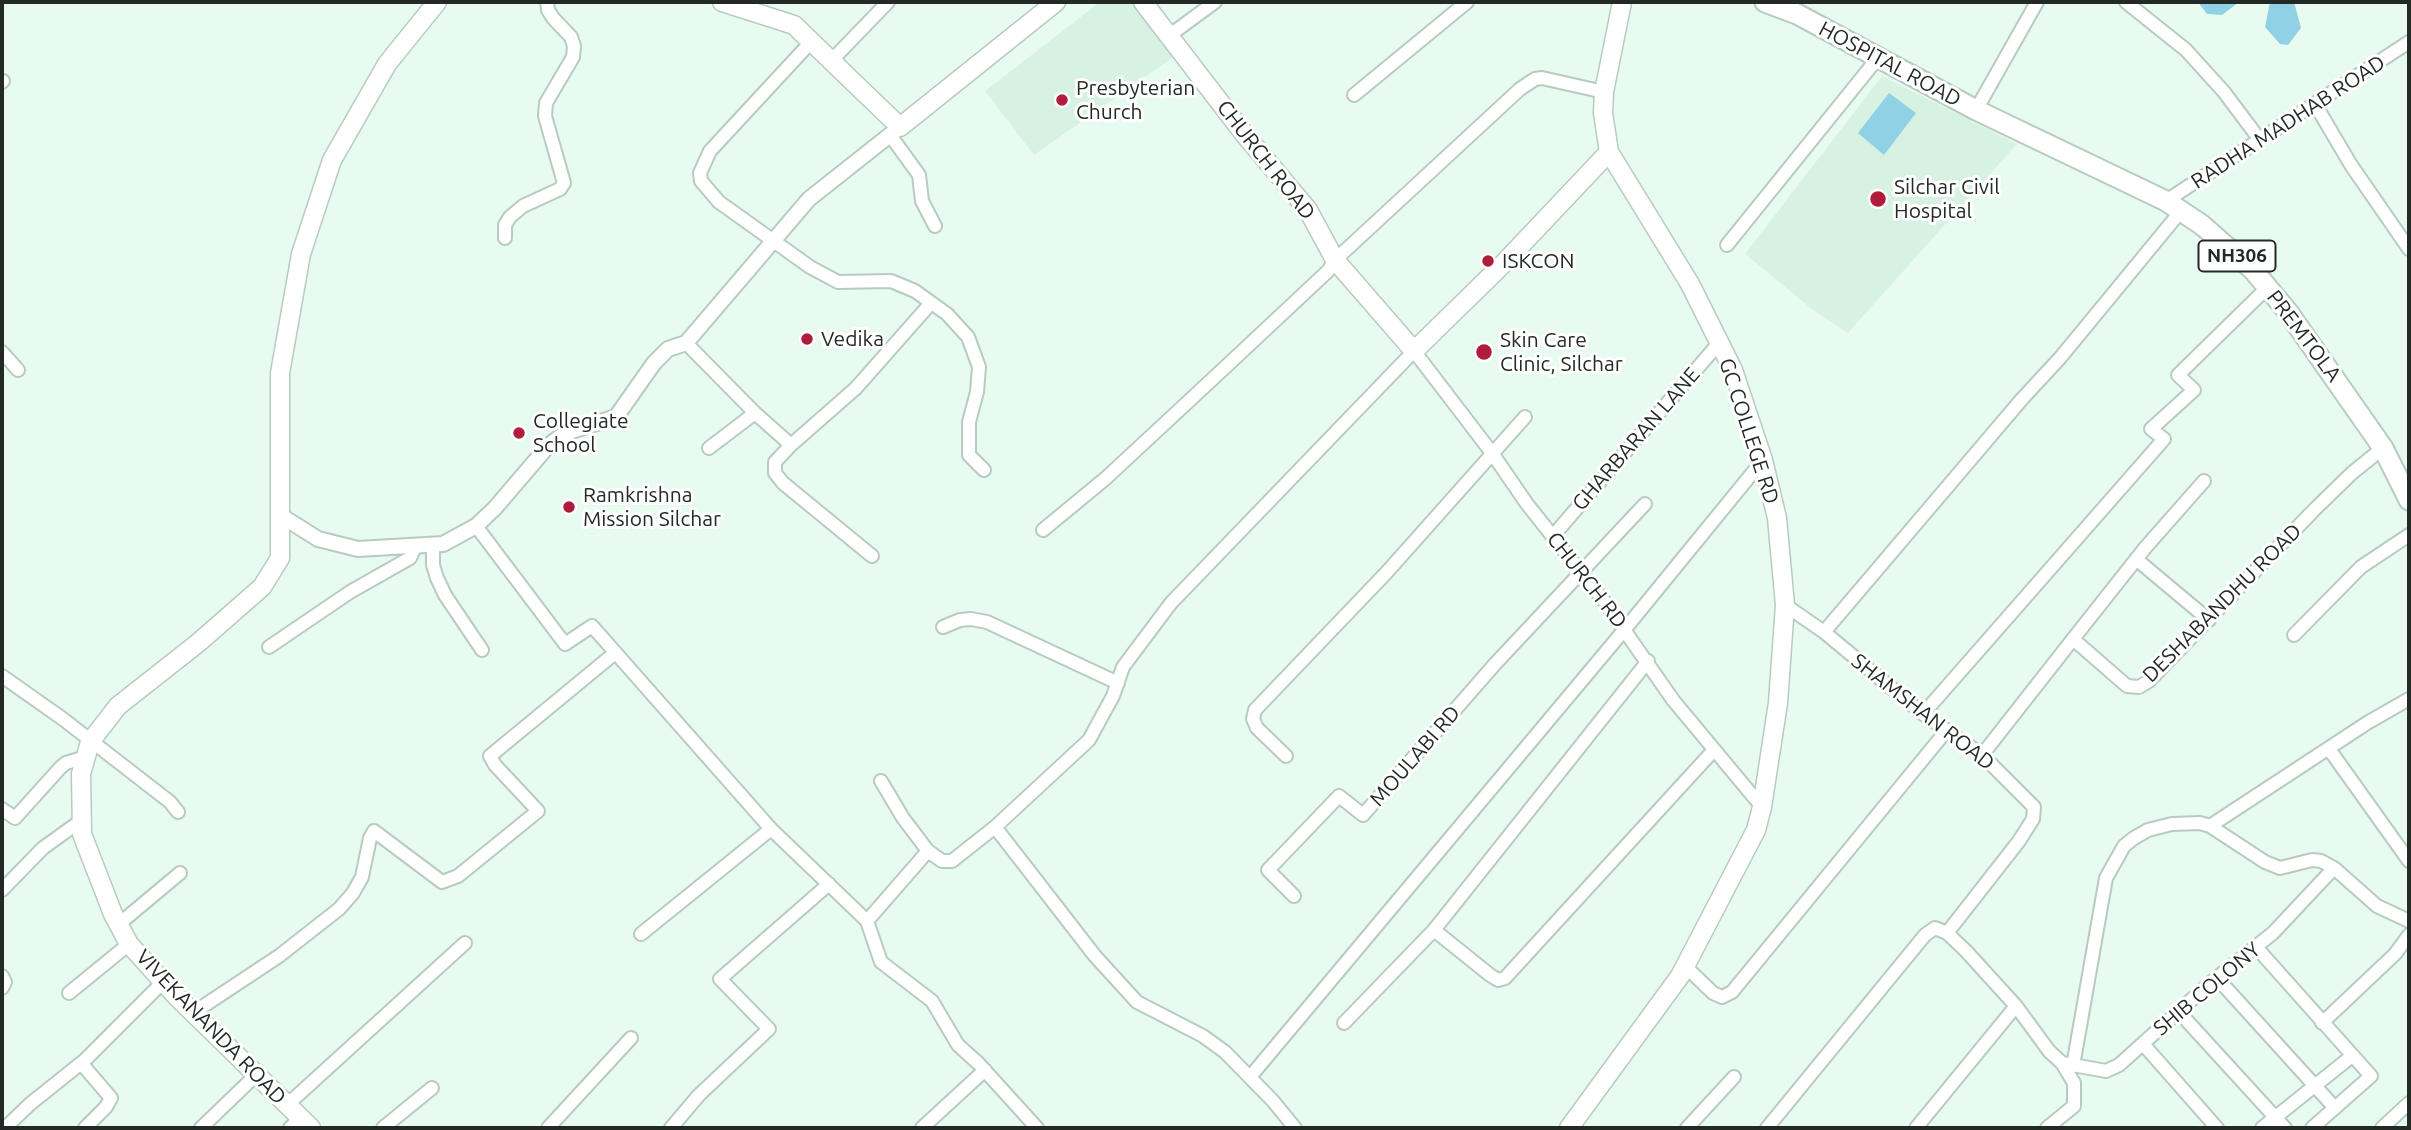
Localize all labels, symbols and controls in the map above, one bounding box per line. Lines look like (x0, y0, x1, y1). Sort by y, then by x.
street label: HOSPITAL ROAD (1815, 16, 1965, 112)
street label: RADHA MADHAB ROAD (2186, 50, 2390, 194)
place label: Presbyterian Church (1076, 75, 1195, 125)
marker: Presbyterian Church (1054, 92, 1070, 108)
street label: CHURCH ROAD (1212, 95, 1320, 225)
place label: Silchar Civil Hospital (1894, 174, 2000, 224)
marker: Silchar Civil Hospital (1868, 189, 1888, 209)
road number: NH306 (2198, 240, 2276, 272)
place label: ISKCON (1502, 248, 1575, 274)
marker: ISKCON (1480, 253, 1496, 269)
street label: PREMTOLA (2261, 285, 2347, 387)
place label: Vedika (821, 326, 884, 352)
place label: Skin Care Clinic, Silchar (1500, 327, 1623, 377)
marker: Vedika (799, 331, 815, 347)
marker: Skin Care Clinic, Silchar (1474, 342, 1494, 362)
street label: GC COLLEGE RD (1714, 355, 1784, 507)
street label: GHARBARAN LANE (1567, 362, 1705, 516)
place label: Collegiate School (533, 408, 629, 458)
marker: Collegiate School (511, 425, 527, 441)
place label: Ramkrishna Mission Silchar (583, 482, 721, 532)
marker: Ramkrishna Mission Silchar (561, 499, 577, 515)
street label: DESHABANDHU ROAD (2137, 518, 2307, 688)
street label: CHURCH RD (1542, 527, 1632, 633)
street label: SHAMSHAN ROAD (1847, 648, 1999, 776)
street label: MOULABI RD (1364, 700, 1466, 812)
street label: SHIB COLONY (2149, 937, 2265, 1041)
street label: VIVEKANANDA ROAD (131, 944, 291, 1110)

